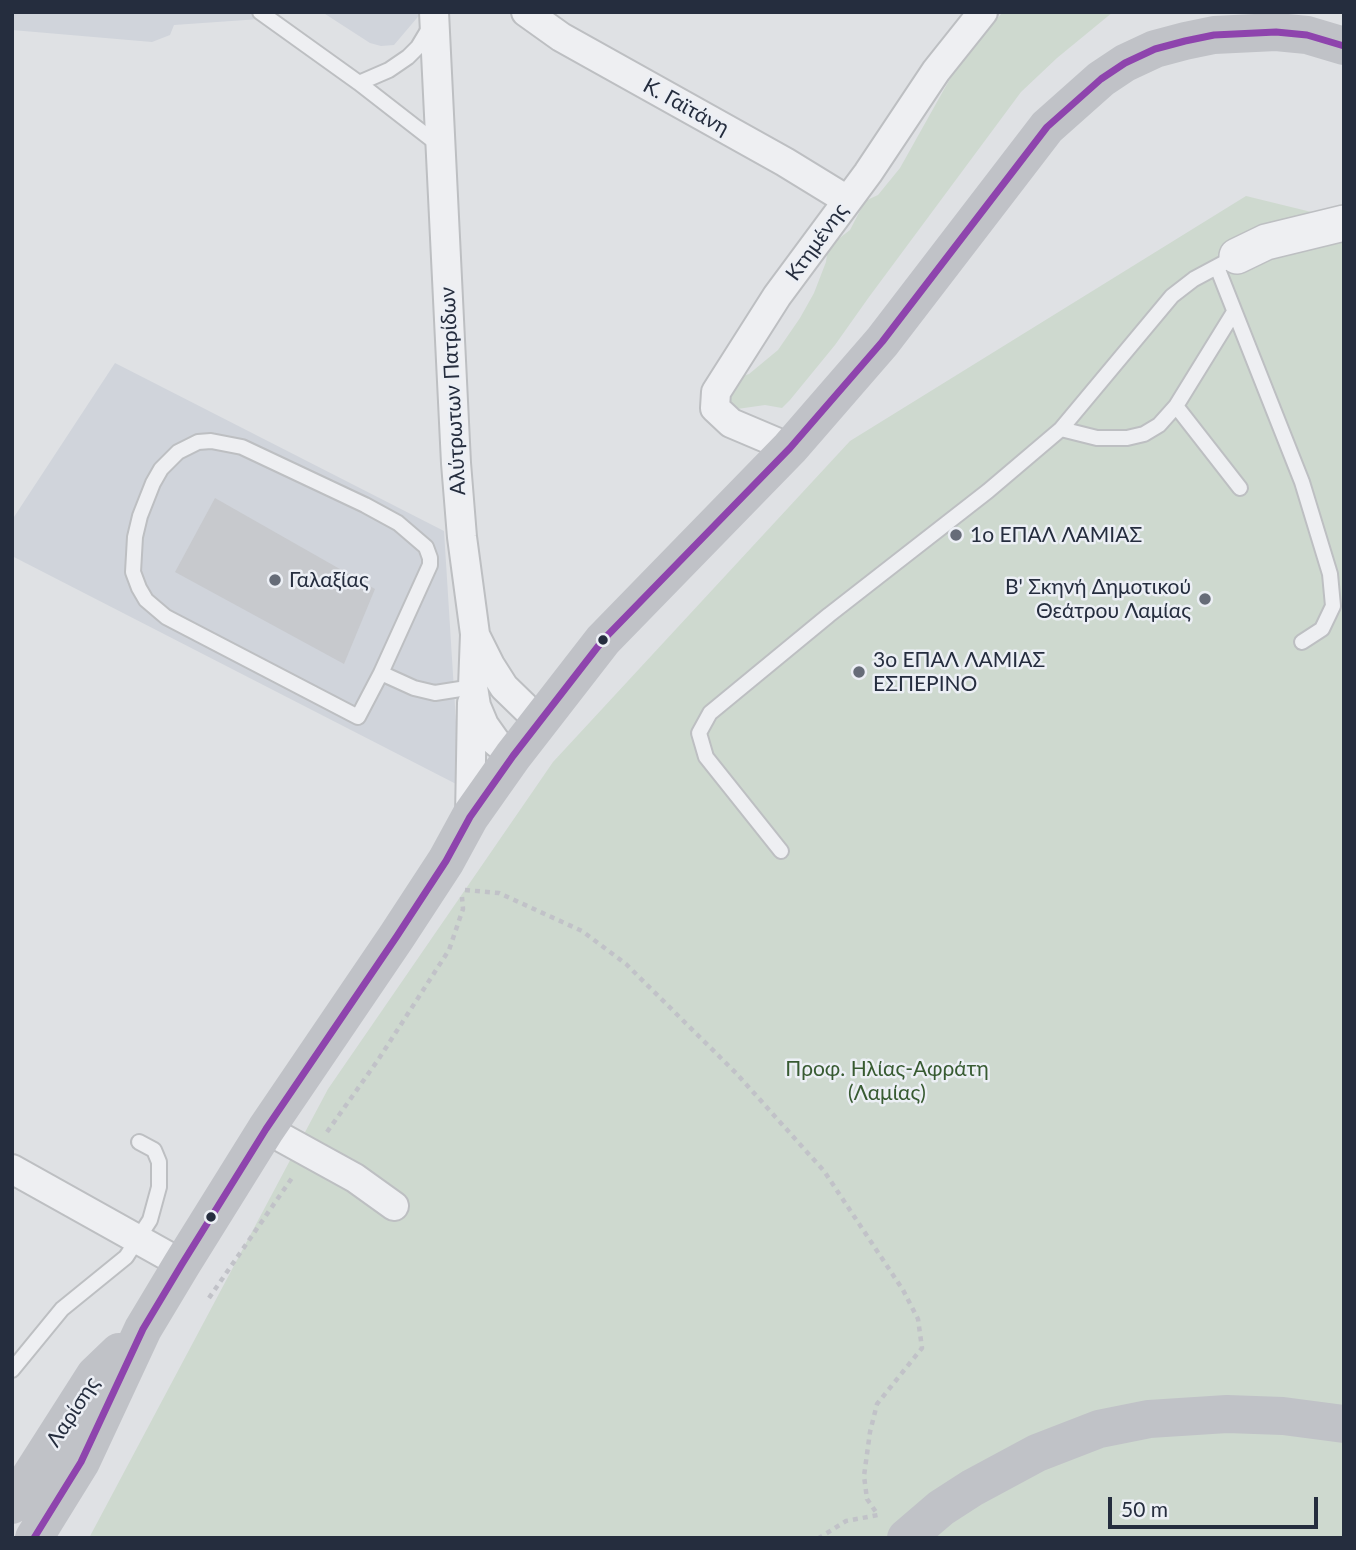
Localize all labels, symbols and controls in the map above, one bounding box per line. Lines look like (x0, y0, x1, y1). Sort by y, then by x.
street label: Κ. Γαϊτάνη (639, 73, 733, 141)
street label: Κτημένης (781, 198, 853, 286)
street label: Αλύτρωτων Πατρίδων (435, 286, 471, 496)
place label: 1ο ΕΠΑΛ ΛΑΜΙΑΣ (970, 522, 1142, 548)
marker: 1ο ΕΠΑΛ ΛΑΜΙΑΣ (948, 527, 964, 543)
place label: Γαλαξίας (289, 567, 369, 593)
marker: Γαλαξίας (267, 572, 283, 588)
place label: Β' Σκηνή Δημοτικού Θεάτρου Λαμίας (1005, 574, 1191, 624)
marker: Β' Σκηνή Δημοτικού Θεάτρου Λαμίας (1197, 591, 1213, 607)
unlabelled marker (596, 633, 610, 647)
place label: 3ο ΕΠΑΛ ΛΑΜΙΑΣ ΕΣΠΕΡΙΝΟ (873, 647, 1045, 697)
marker: 3ο ΕΠΑΛ ΛΑΜΙΑΣ ΕΣΠΕΡΙΝΟ (851, 664, 867, 680)
park label: Προφ. Ηλίας-Αφράτη (Λαμίας) (785, 1056, 989, 1106)
unlabelled marker (204, 1210, 218, 1224)
street label: Λαρίσης (41, 1372, 105, 1452)
scale bar (1111, 1484, 1321, 1528)
text: 50 m (1121, 1496, 1168, 1521)

